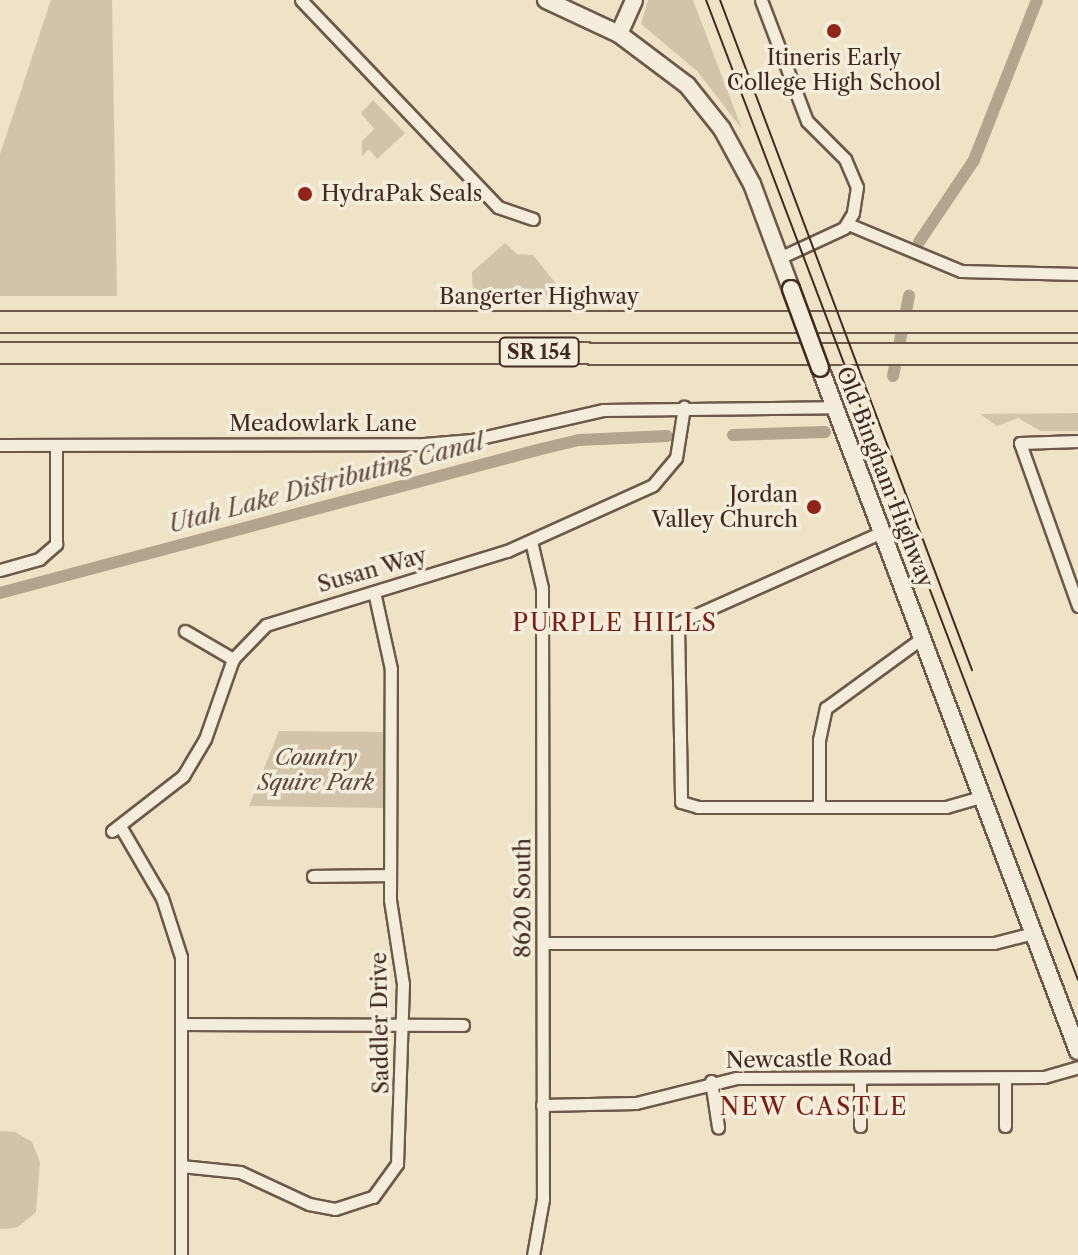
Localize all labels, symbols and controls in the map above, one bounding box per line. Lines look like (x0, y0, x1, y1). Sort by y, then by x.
marker: Itineris Early College High School (825, 22, 843, 40)
place label: Itineris Early College High School (727, 44, 941, 96)
place label: HydraPak Seals (321, 181, 483, 207)
marker: HydraPak Seals (296, 185, 314, 203)
street label: Bangerter Highway (439, 284, 639, 310)
road number: SR 154 (497, 336, 581, 368)
street label: Old Bingham Highway (831, 363, 939, 591)
street label: Meadowlark Lane (229, 411, 417, 437)
water label: Utah Lake Distributing Canal (165, 427, 487, 539)
place label: Jordan Valley Church (651, 481, 798, 532)
marker: Jordan Valley Church (805, 498, 823, 516)
street label: Susan Way (314, 542, 430, 598)
district label: PURPLE HILLS (512, 609, 718, 637)
park label: Country Squire Park (258, 744, 374, 796)
street label: 8620 South (510, 838, 536, 958)
street label: Saddler Drive (366, 951, 394, 1095)
street label: Newcastle Road (725, 1044, 893, 1074)
district label: NEW CASTLE (719, 1093, 909, 1121)

